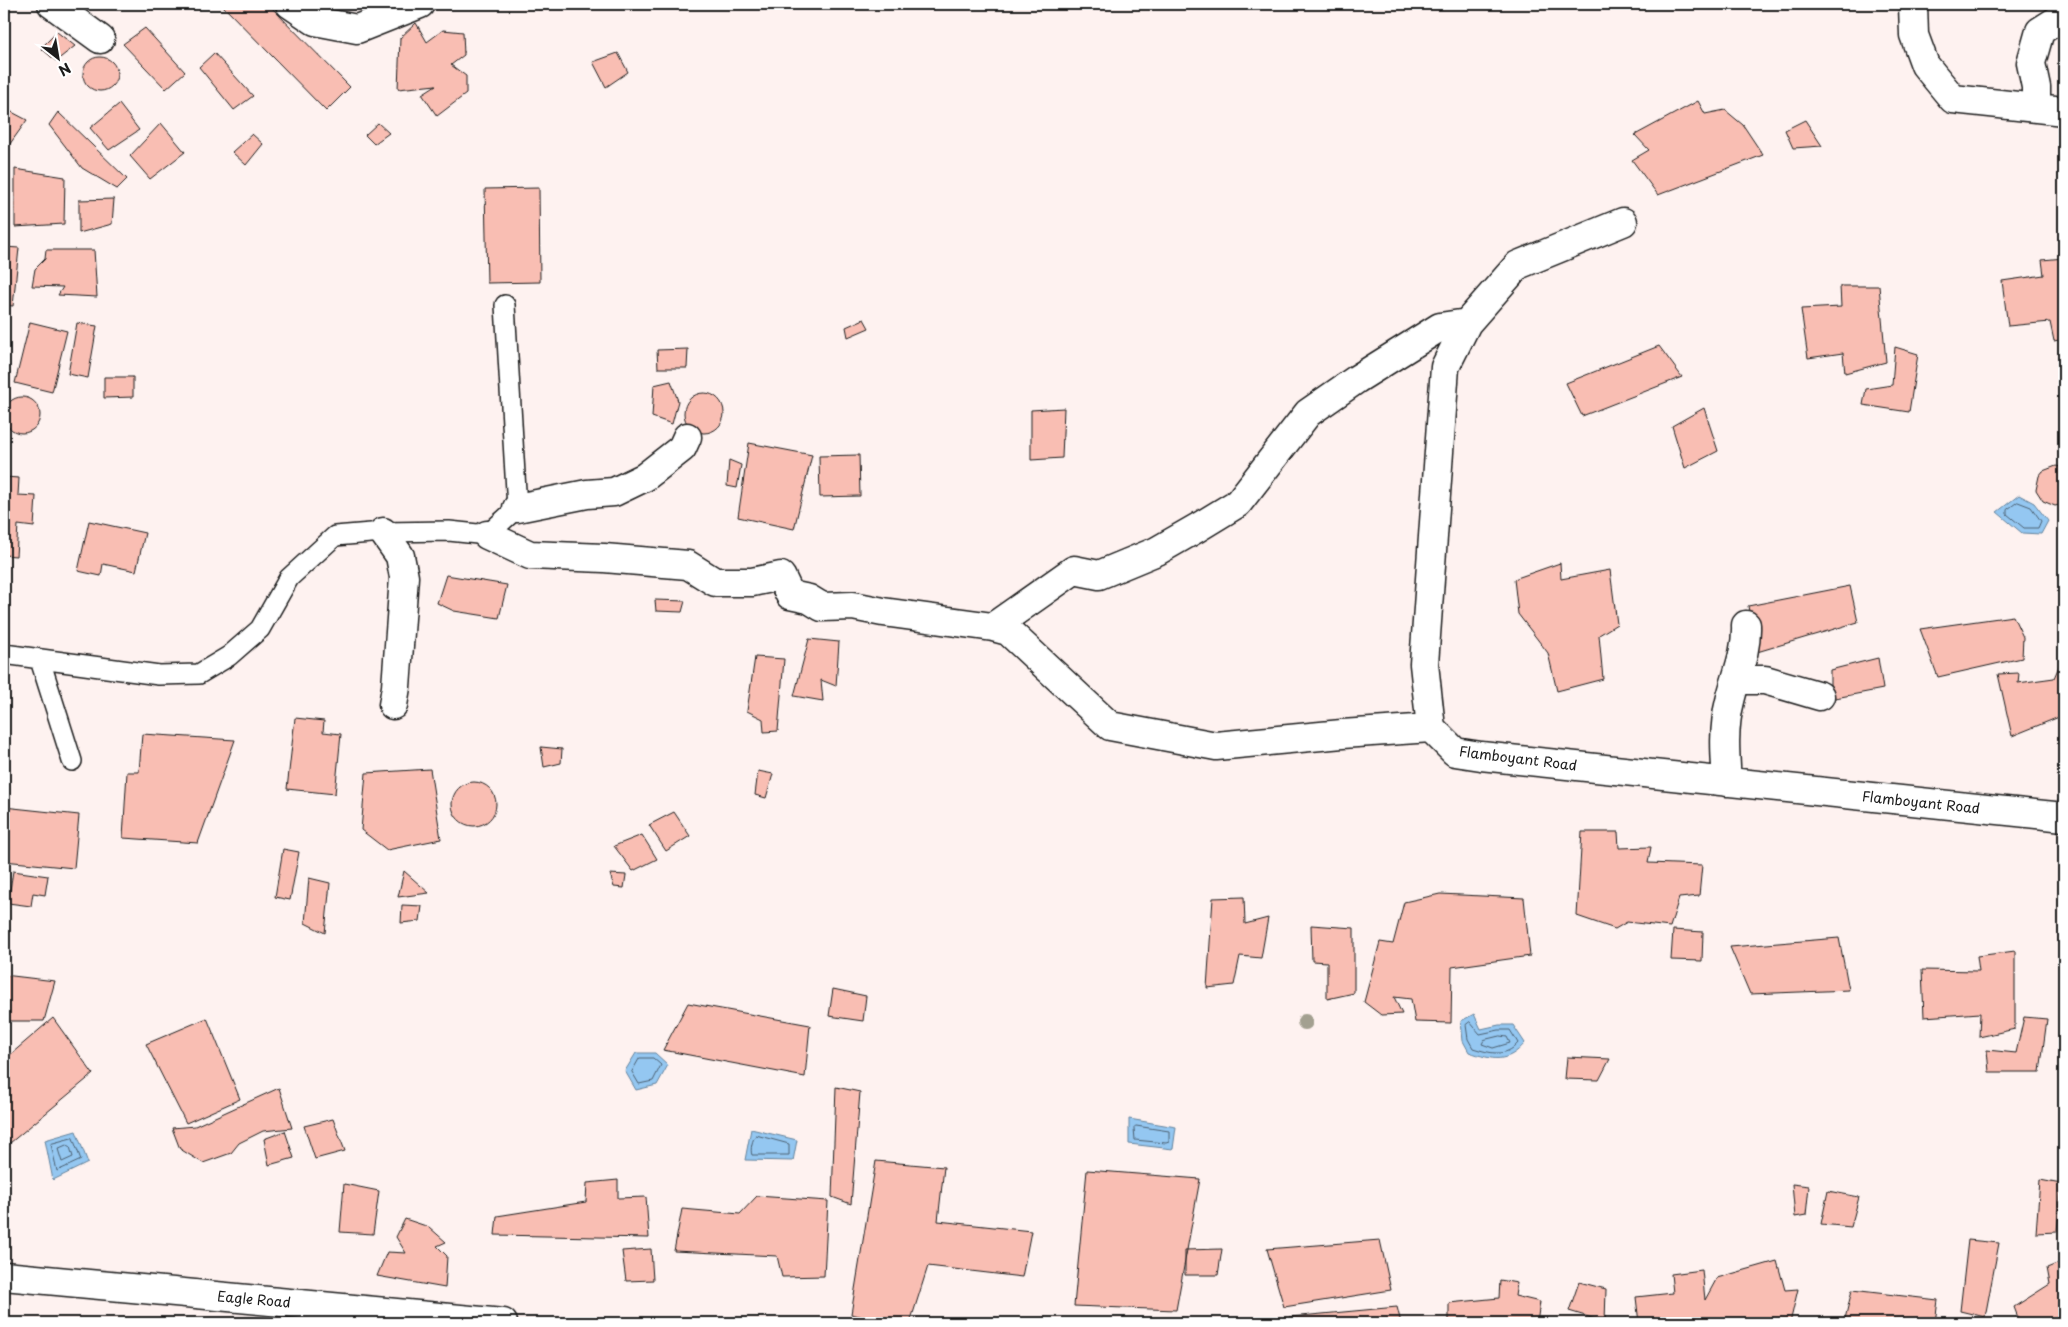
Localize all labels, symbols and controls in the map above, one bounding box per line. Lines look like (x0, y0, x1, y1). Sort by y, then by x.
north arrow (32, 32, 82, 82)
text: N (55, 58, 75, 81)
street label: Flamboyant Road (1458, 740, 1578, 776)
street label: Flamboyant Road (1861, 785, 1981, 819)
street label: Eagle Road (216, 1285, 292, 1313)

